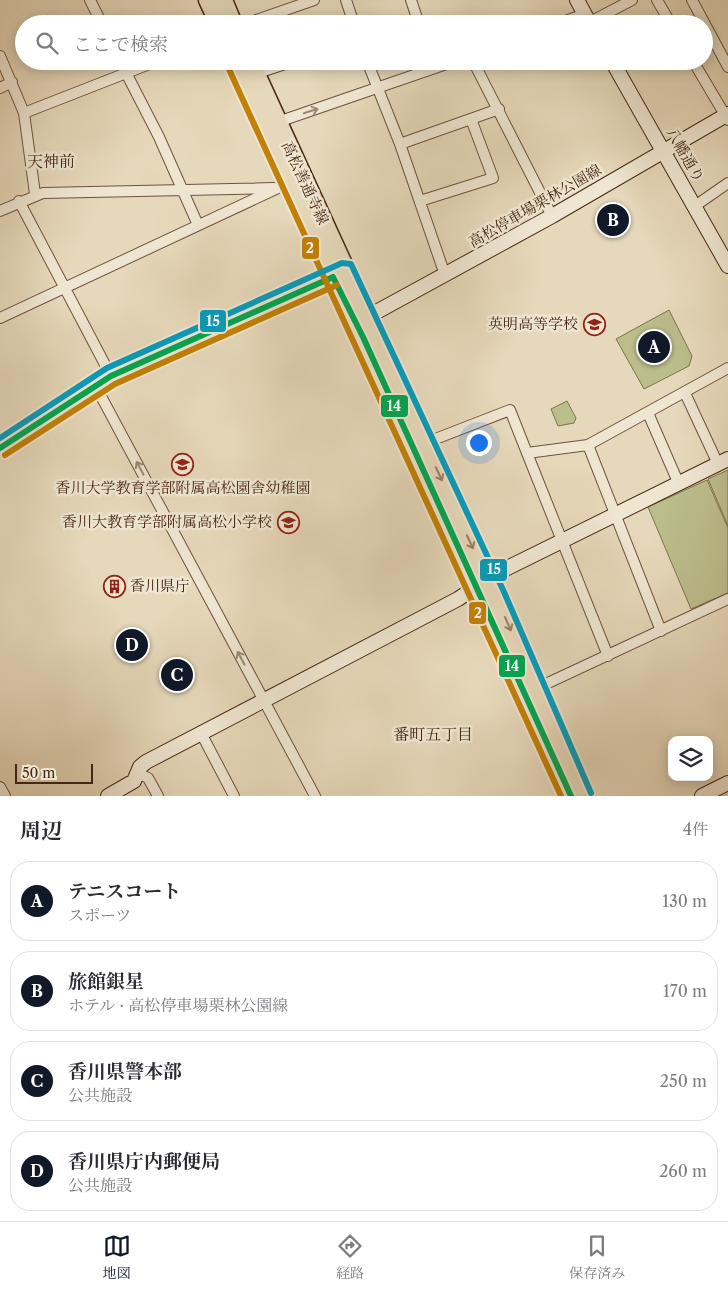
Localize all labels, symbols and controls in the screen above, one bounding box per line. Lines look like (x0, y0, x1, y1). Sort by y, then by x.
search box (15, 15, 713, 70)
icon: search (33, 29, 61, 57)
text: ここで検索 (73, 33, 168, 56)
one-way arrow (302, 106, 318, 115)
street label: 八幡通り (662, 124, 709, 185)
street label: 高松善通寺線 (278, 138, 333, 228)
district label: 天神前 (27, 151, 75, 171)
street label: 高松停車場栗林公園線 (465, 160, 604, 251)
pin: B (597, 201, 629, 239)
line badge: 2 (301, 236, 320, 260)
text: 2 (306, 239, 314, 257)
line badge: 15 (199, 309, 227, 333)
text: 15 (206, 312, 220, 330)
school or university icon: 英明高等学校 (582, 312, 606, 336)
place label: 英明高等学校 (488, 314, 578, 333)
pin: A (638, 328, 670, 366)
line badge: 14 (380, 394, 409, 418)
text: 14 (387, 397, 401, 415)
your location (466, 430, 492, 456)
school or university icon: 香川大学教育学部附属高松園舎幼稚園 (171, 453, 195, 477)
one-way arrow (135, 461, 144, 476)
one-way arrow (435, 466, 444, 481)
place label: 香川大学教育学部附属高松園舎幼稚園 (55, 478, 311, 497)
school or university icon: 香川大教育学部附属高松小学校 (276, 510, 300, 534)
place label: 香川大教育学部附属高松小学校 (62, 512, 272, 531)
one-way arrow (466, 534, 476, 549)
line badge: 15 (479, 558, 508, 582)
text: 15 (487, 560, 501, 578)
building icon: 香川県庁 (102, 574, 126, 598)
place label: 香川県庁 (130, 576, 190, 595)
line badge: 2 (468, 601, 487, 625)
text: 2 (474, 604, 482, 622)
one-way arrow (503, 616, 513, 631)
pin: D (116, 626, 148, 664)
one-way arrow (236, 651, 245, 666)
line badge: 14 (498, 654, 526, 678)
pin: C (161, 656, 193, 694)
text: 14 (505, 657, 519, 675)
district label: 番町五丁目 (393, 724, 473, 744)
map controls (668, 736, 713, 781)
button: layers (668, 736, 713, 781)
scale bar (15, 761, 92, 784)
text: 50 m (22, 764, 55, 782)
text: 周辺 (20, 818, 62, 843)
text: 4件 (683, 819, 708, 839)
text: テニスコート (68, 880, 181, 903)
text: A (31, 891, 43, 911)
text: 130 m (662, 891, 707, 911)
text: スポーツ (68, 905, 131, 925)
text: 旅館銀星 (68, 970, 144, 993)
text: B (31, 981, 43, 1001)
text: 170 m (663, 981, 707, 1001)
text: ホテル · 高松停車場栗林公園線 (68, 995, 288, 1015)
text: 香川県警本部 (68, 1060, 182, 1083)
text: C (31, 1071, 43, 1091)
text: 250 m (660, 1071, 707, 1091)
text: 公共施設 (68, 1085, 132, 1105)
text: 香川県庁内郵便局 (68, 1150, 220, 1173)
text: D (30, 1161, 44, 1181)
text: 260 m (659, 1161, 707, 1181)
text: 公共施設 (68, 1175, 132, 1195)
tab: 地図 (103, 1232, 131, 1282)
tab: 経路 (336, 1232, 364, 1282)
tab: 保存済み (569, 1232, 625, 1282)

